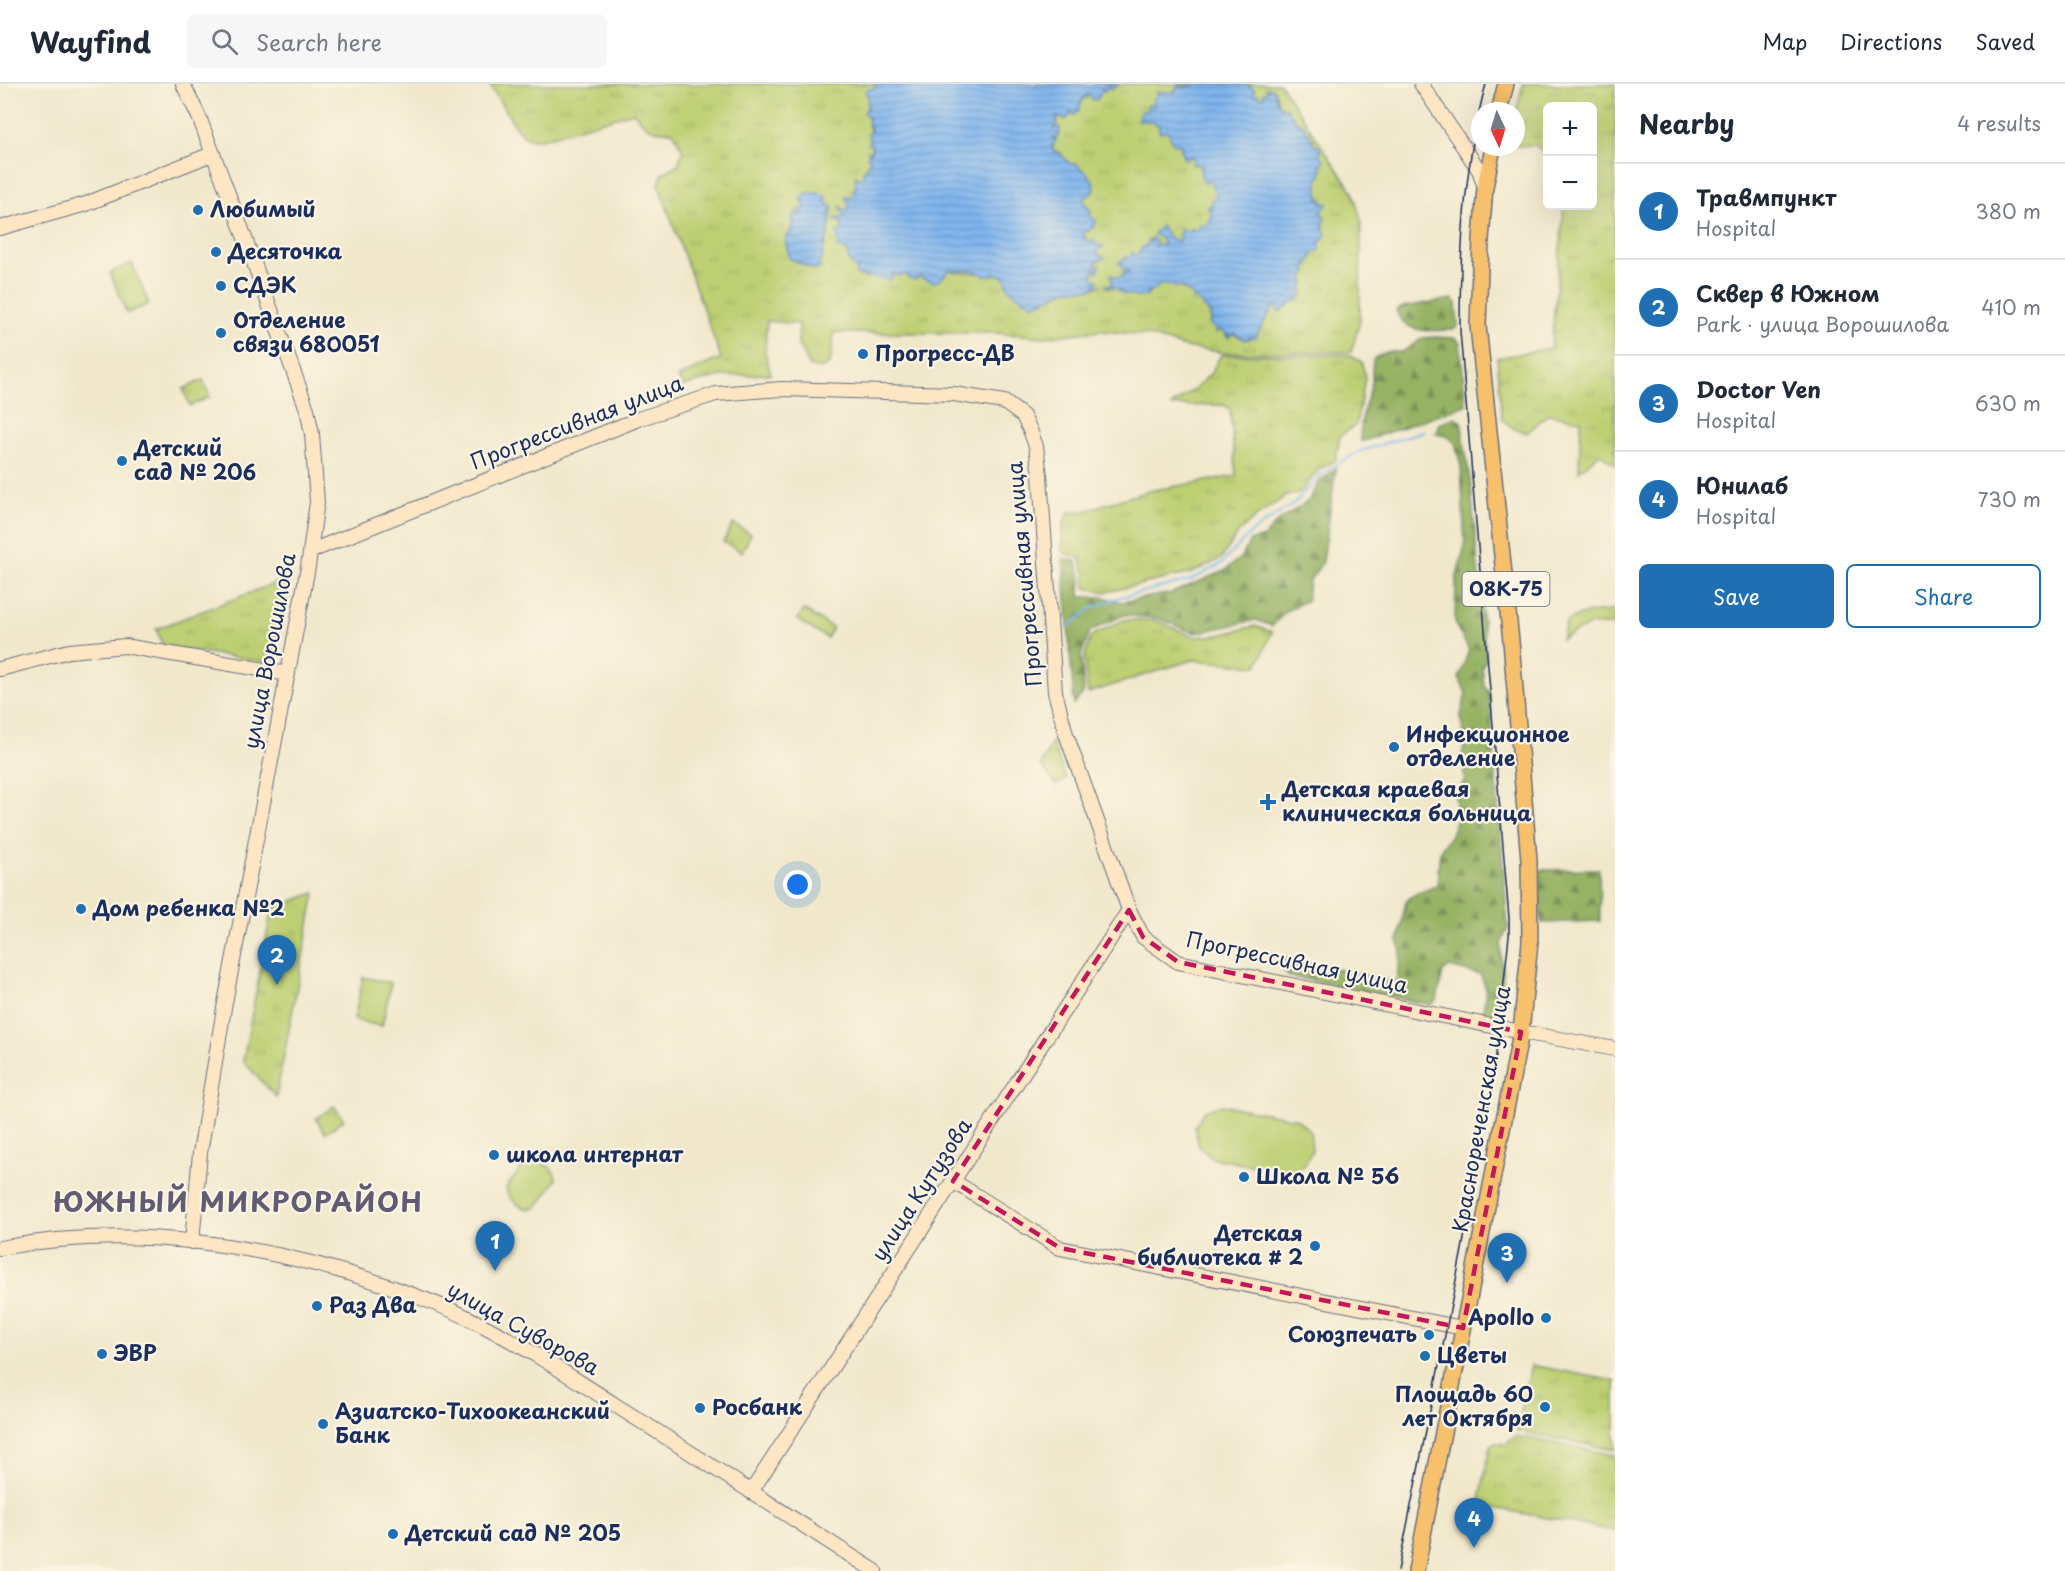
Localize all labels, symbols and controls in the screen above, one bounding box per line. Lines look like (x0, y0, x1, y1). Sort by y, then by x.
search box (187, 14, 607, 68)
text: Wayfind (30, 20, 151, 63)
icon: search (208, 25, 241, 58)
text: Search here (256, 25, 382, 58)
text: Map (1762, 25, 1807, 57)
text: Directions (1840, 25, 1942, 57)
text: Saved (1975, 25, 2035, 57)
north arrow (1471, 102, 1525, 156)
map controls (1543, 102, 1597, 210)
button: + (1543, 102, 1597, 156)
text: Nearby (1639, 104, 1734, 143)
text: 4 results (1957, 108, 2041, 138)
button: − (1543, 156, 1597, 210)
text: Травмпункт (1696, 180, 1836, 213)
place label: Любимый (210, 192, 316, 224)
text: 1 (1654, 196, 1663, 226)
text: 380 m (1975, 196, 2041, 226)
marker: Любимый (191, 203, 205, 217)
text: Hospital (1696, 213, 1776, 243)
place label: Десяточка (227, 234, 343, 266)
marker: Десяточка (209, 245, 223, 259)
place label: СДЭК (233, 268, 297, 300)
text: Сквер в Южном (1696, 276, 1880, 309)
marker: СДЭК (214, 279, 228, 293)
text: 2 (1651, 292, 1666, 322)
text: 410 m (1981, 292, 2041, 322)
place label: Отделение связи 680051 (233, 303, 380, 359)
text: Park · улица Ворошилова (1696, 309, 1949, 339)
marker: Отделение связи 680051 (214, 326, 228, 340)
place label: Прогресс-ДВ (875, 336, 1015, 368)
marker: Прогресс-ДВ (856, 347, 870, 361)
street label: Прогрессивная улица (465, 365, 688, 477)
text: Doctor Ven (1696, 372, 1821, 405)
text: 3 (1652, 388, 1665, 418)
text: 630 m (1975, 388, 2041, 418)
text: Hospital (1696, 405, 1776, 435)
place label: Детский сад № 206 (133, 431, 256, 487)
marker: Детский сад № 206 (115, 454, 129, 468)
street label: Прогрессивная улица (997, 459, 1049, 688)
text: Юнилаб (1696, 468, 1788, 501)
text: 4 (1652, 484, 1665, 514)
text: 730 m (1978, 484, 2041, 514)
text: Hospital (1696, 501, 1776, 531)
street label: улица Ворошилова (233, 550, 303, 751)
button: Save (1639, 564, 1834, 628)
button: Share (1846, 564, 2041, 628)
road number: 08К-75 (1462, 572, 1550, 606)
place label: Инфекционное отделение (1406, 717, 1570, 773)
marker: Инфекционное отделение (1387, 740, 1401, 754)
place label: Детская краевая клиническая больница (1281, 772, 1532, 828)
marker: Детская краевая клиническая больница (1259, 793, 1277, 811)
your location (783, 870, 812, 899)
place label: Дом ребенка №2 (92, 891, 285, 923)
marker: Дом ребенка №2 (74, 902, 88, 916)
street label: Прогрессивная улица (1184, 922, 1412, 1000)
pin: 2 (258, 936, 296, 985)
street label: Краснореченская улица (1443, 982, 1518, 1234)
street label: улица Кутузова (862, 1111, 979, 1267)
place label: школа интернат (506, 1137, 684, 1169)
marker: школа интернат (487, 1148, 501, 1162)
place label: Школа № 56 (1256, 1159, 1399, 1191)
marker: Школа № 56 (1237, 1170, 1251, 1184)
district label: ЮЖНЫЙ МИКРОРАЙОН (53, 1180, 423, 1221)
place label: Детская библиотека # 2 (1137, 1216, 1303, 1272)
pin: 1 (476, 1222, 514, 1271)
pin: 3 (1488, 1234, 1526, 1283)
marker: Детская библиотека # 2 (1308, 1239, 1322, 1253)
street label: улица Суворова (442, 1272, 606, 1382)
place label: Раз Два (329, 1288, 417, 1320)
marker: Раз Два (310, 1299, 324, 1313)
place label: Apollo (1467, 1300, 1534, 1332)
marker: Apollo (1539, 1311, 1553, 1325)
place label: Союзпечать (1288, 1317, 1417, 1349)
marker: Союзпечать (1422, 1328, 1436, 1342)
place label: ЭВР (113, 1336, 157, 1368)
place label: Цветы (1437, 1338, 1507, 1370)
marker: ЭВР (95, 1347, 109, 1361)
marker: Цветы (1418, 1349, 1432, 1363)
place label: Площадь 60 лет Октября (1395, 1377, 1533, 1433)
place label: Росбанк (712, 1390, 803, 1422)
place label: Азиатско-Тихоокеанский Банк (335, 1394, 610, 1450)
marker: Площадь 60 лет Октября (1538, 1400, 1552, 1414)
marker: Росбанк (693, 1401, 707, 1415)
marker: Азиатско-Тихоокеанский Банк (316, 1417, 330, 1431)
pin: 4 (1454, 1498, 1494, 1548)
place label: Детский сад № 205 (404, 1516, 621, 1548)
marker: Детский сад № 205 (386, 1527, 400, 1541)

